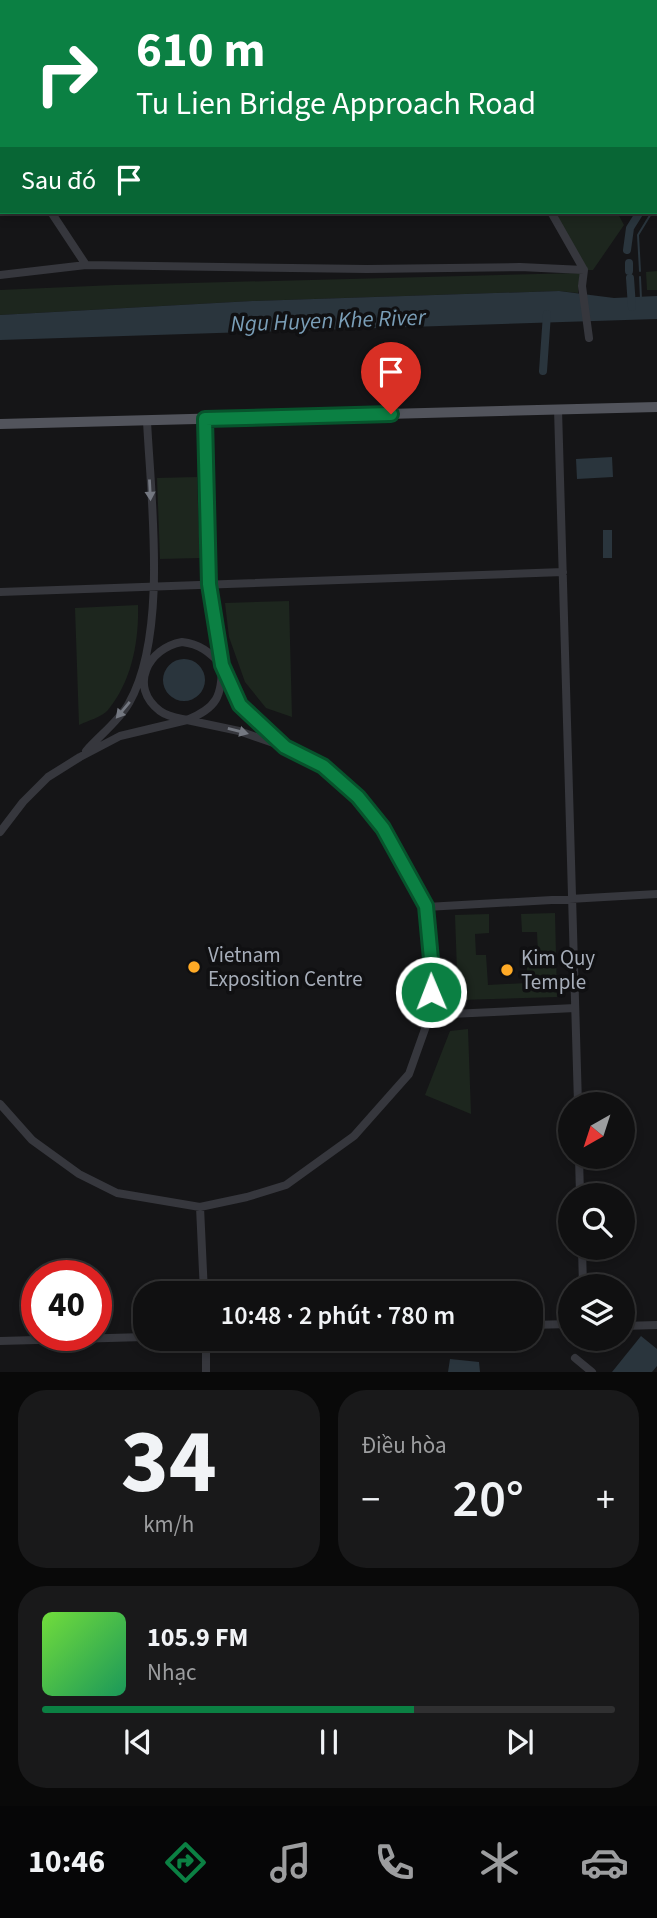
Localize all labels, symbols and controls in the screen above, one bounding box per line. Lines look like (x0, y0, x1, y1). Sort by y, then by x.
text: 610 m (136, 16, 265, 86)
icon: right (21, 28, 112, 119)
text: Tu Lien Bridge Approach Road (136, 81, 536, 127)
icon: arrive (110, 161, 148, 199)
text: Sau đó (21, 162, 96, 199)
water label: Ngu Huyen Khe River (230, 301, 427, 340)
pin (361, 342, 421, 414)
icon: arrive (372, 353, 410, 391)
one-way arrow (145, 479, 156, 501)
one-way arrow (115, 701, 130, 719)
one-way arrow (227, 726, 249, 737)
place label: Vietnam Exposition Centre (208, 940, 363, 994)
place label: Kim Quy Temple (521, 943, 595, 997)
position arrow (394, 955, 468, 1029)
marker: Vietnam Exposition Centre (186, 959, 202, 975)
marker: Kim Quy Temple (499, 962, 515, 978)
north arrow (558, 1092, 635, 1169)
map controls (558, 1092, 635, 1351)
button: search (558, 1183, 635, 1260)
speed limit sign: 40 (21, 1260, 112, 1351)
button: layers (558, 1274, 635, 1351)
text: 10:48 · 2 phút · 780 m (221, 1297, 455, 1334)
text: 34 (121, 1398, 217, 1527)
text: Điều hòa (362, 1429, 447, 1462)
text: 20° (453, 1463, 524, 1537)
text: − (362, 1473, 380, 1527)
text: + (596, 1473, 615, 1527)
text: km/h (143, 1508, 194, 1541)
text: 105.9 FM (147, 1619, 248, 1656)
text: Nhạc (147, 1656, 196, 1689)
icon: previous (119, 1723, 157, 1761)
icon: pause (310, 1723, 348, 1761)
icon: next (501, 1723, 539, 1761)
icon: directions (161, 1838, 210, 1887)
icon: music (266, 1838, 315, 1887)
icon: phone (370, 1838, 419, 1887)
icon: climate (475, 1838, 524, 1887)
icon: car (580, 1838, 629, 1887)
text: 10:46 (28, 1839, 105, 1885)

